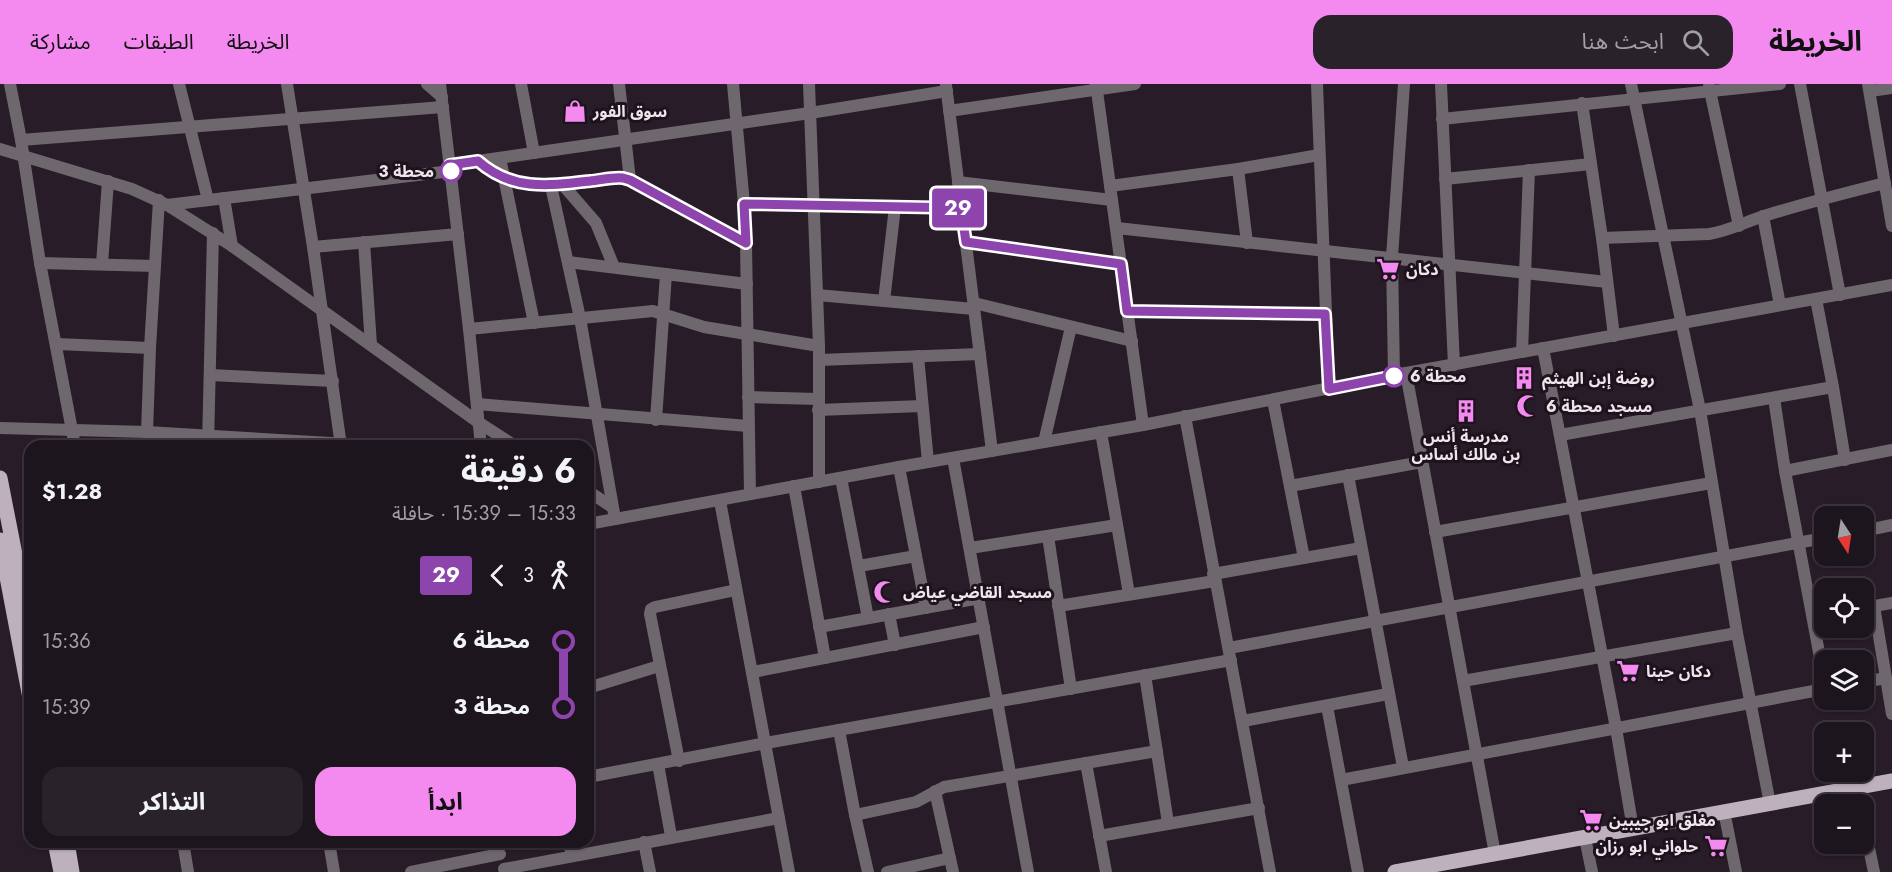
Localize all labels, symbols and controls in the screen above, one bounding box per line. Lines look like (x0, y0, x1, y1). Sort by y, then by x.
search box (1313, 15, 1733, 69)
text: الخريطة (1769, 21, 1862, 62)
text: ابحث هنا (1582, 25, 1664, 57)
icon: search (1679, 26, 1712, 59)
text: مشاركة (30, 27, 91, 57)
text: الطبقات (124, 27, 194, 57)
text: الخريطة (227, 27, 290, 57)
shop icon: سوق الفور (562, 98, 588, 124)
place label: سوق الفور (592, 100, 667, 123)
place label: محطة 3 (378, 160, 434, 183)
marker: محطة 3 (440, 160, 462, 182)
line badge: 29 (931, 188, 985, 228)
text: 29 (944, 193, 972, 223)
supermarket icon: دكان (1375, 256, 1401, 282)
place label: دكان (1406, 258, 1438, 281)
marker: محطة 6 (1383, 365, 1405, 387)
place label: محطة 6 (1410, 365, 1466, 388)
building icon: روضة إبن الهيثم (1511, 365, 1537, 391)
place label: روضة إبن الهيثم (1542, 367, 1655, 391)
mosque icon: مسجد محطة 6 (1515, 393, 1541, 419)
place label: مسجد محطة 6 (1546, 395, 1652, 418)
building icon: مدرسة أنس بن مالك أساس (1453, 398, 1479, 424)
place label: مدرسة أنس بن مالك أساس (1412, 425, 1520, 466)
text: 6 دقيقة (461, 447, 576, 494)
text: $1.28 (42, 475, 102, 507)
text: 15:33 – 15:39 · حافلة (392, 499, 576, 528)
north arrow (1814, 506, 1874, 566)
map controls (1814, 506, 1874, 854)
icon: back (481, 559, 514, 592)
icon: walk (543, 559, 576, 592)
text: 29 (432, 560, 460, 590)
text: 3 (523, 561, 534, 590)
button: locate (1814, 578, 1874, 638)
mosque icon: مسجد القاضي عياض (872, 579, 898, 605)
place label: مسجد القاضي عياض (903, 581, 1052, 606)
text: محطة 6 (452, 624, 530, 656)
text: 15:36 (42, 627, 91, 656)
button: layers (1814, 650, 1874, 710)
supermarket icon: دكان حينا (1615, 658, 1641, 684)
place label: دكان حينا (1646, 660, 1711, 683)
text: محطة 3 (454, 690, 530, 722)
text: 15:39 (42, 693, 91, 722)
button: + (1814, 722, 1874, 782)
button: التذاكر (42, 767, 303, 836)
button: ابدأ (315, 767, 576, 836)
button: − (1814, 794, 1874, 854)
supermarket icon: مغلق ابو جيبين (1578, 807, 1604, 833)
place label: مغلق ابو جيبين (1609, 809, 1716, 832)
supermarket icon: حلواني ابو رزان (1703, 833, 1729, 859)
place label: حلواني ابو رزان (1595, 835, 1698, 860)

